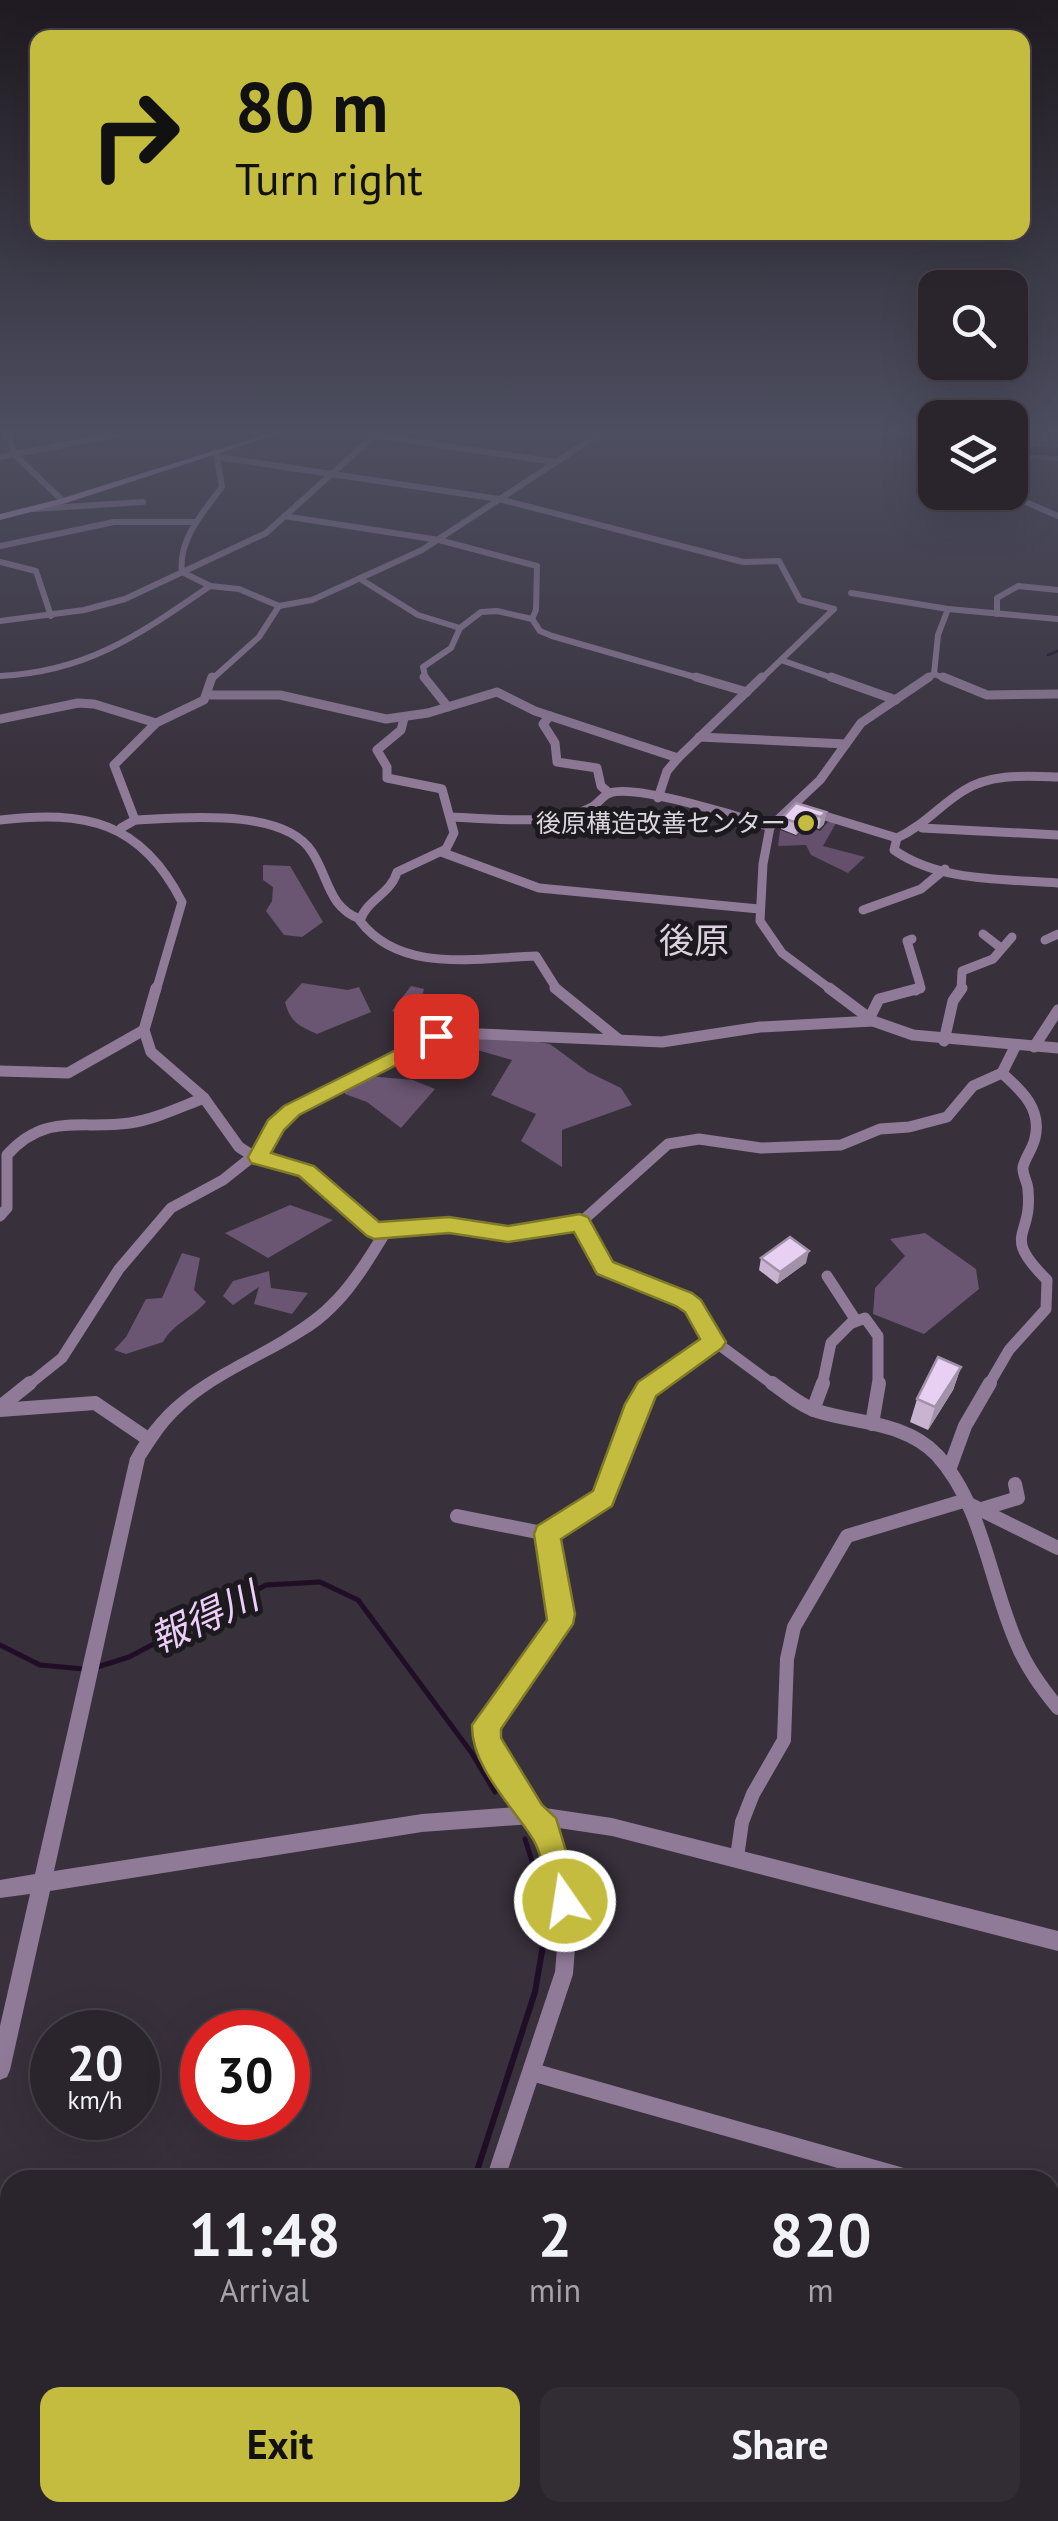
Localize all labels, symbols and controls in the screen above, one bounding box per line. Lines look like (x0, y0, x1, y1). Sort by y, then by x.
text: 80 m (235, 61, 388, 151)
icon: right (70, 70, 200, 200)
text: Turn right (235, 149, 423, 207)
map controls (918, 270, 1028, 510)
button: search (918, 270, 1028, 380)
button: layers (918, 400, 1028, 510)
place label: 後原構造改善センター (536, 807, 786, 839)
marker: 後原構造改善センター (795, 812, 817, 834)
district label: 後原 (659, 917, 729, 963)
pin (394, 994, 479, 1079)
icon: arrive (409, 1009, 464, 1064)
water label: 報得川 (141, 1569, 269, 1663)
position arrow (513, 1849, 617, 1953)
speed limit sign: 30 (180, 2010, 310, 2140)
text: 20 (67, 2030, 123, 2095)
text: km/h (68, 2084, 122, 2116)
text: 11:48 (188, 2195, 341, 2273)
text: 2 (538, 2195, 572, 2273)
text: 820 (770, 2195, 872, 2273)
text: Arrival (220, 2269, 309, 2311)
text: min (529, 2269, 581, 2311)
text: m (808, 2269, 834, 2311)
button: Exit (40, 2387, 520, 2502)
button: Share (540, 2387, 1020, 2502)

